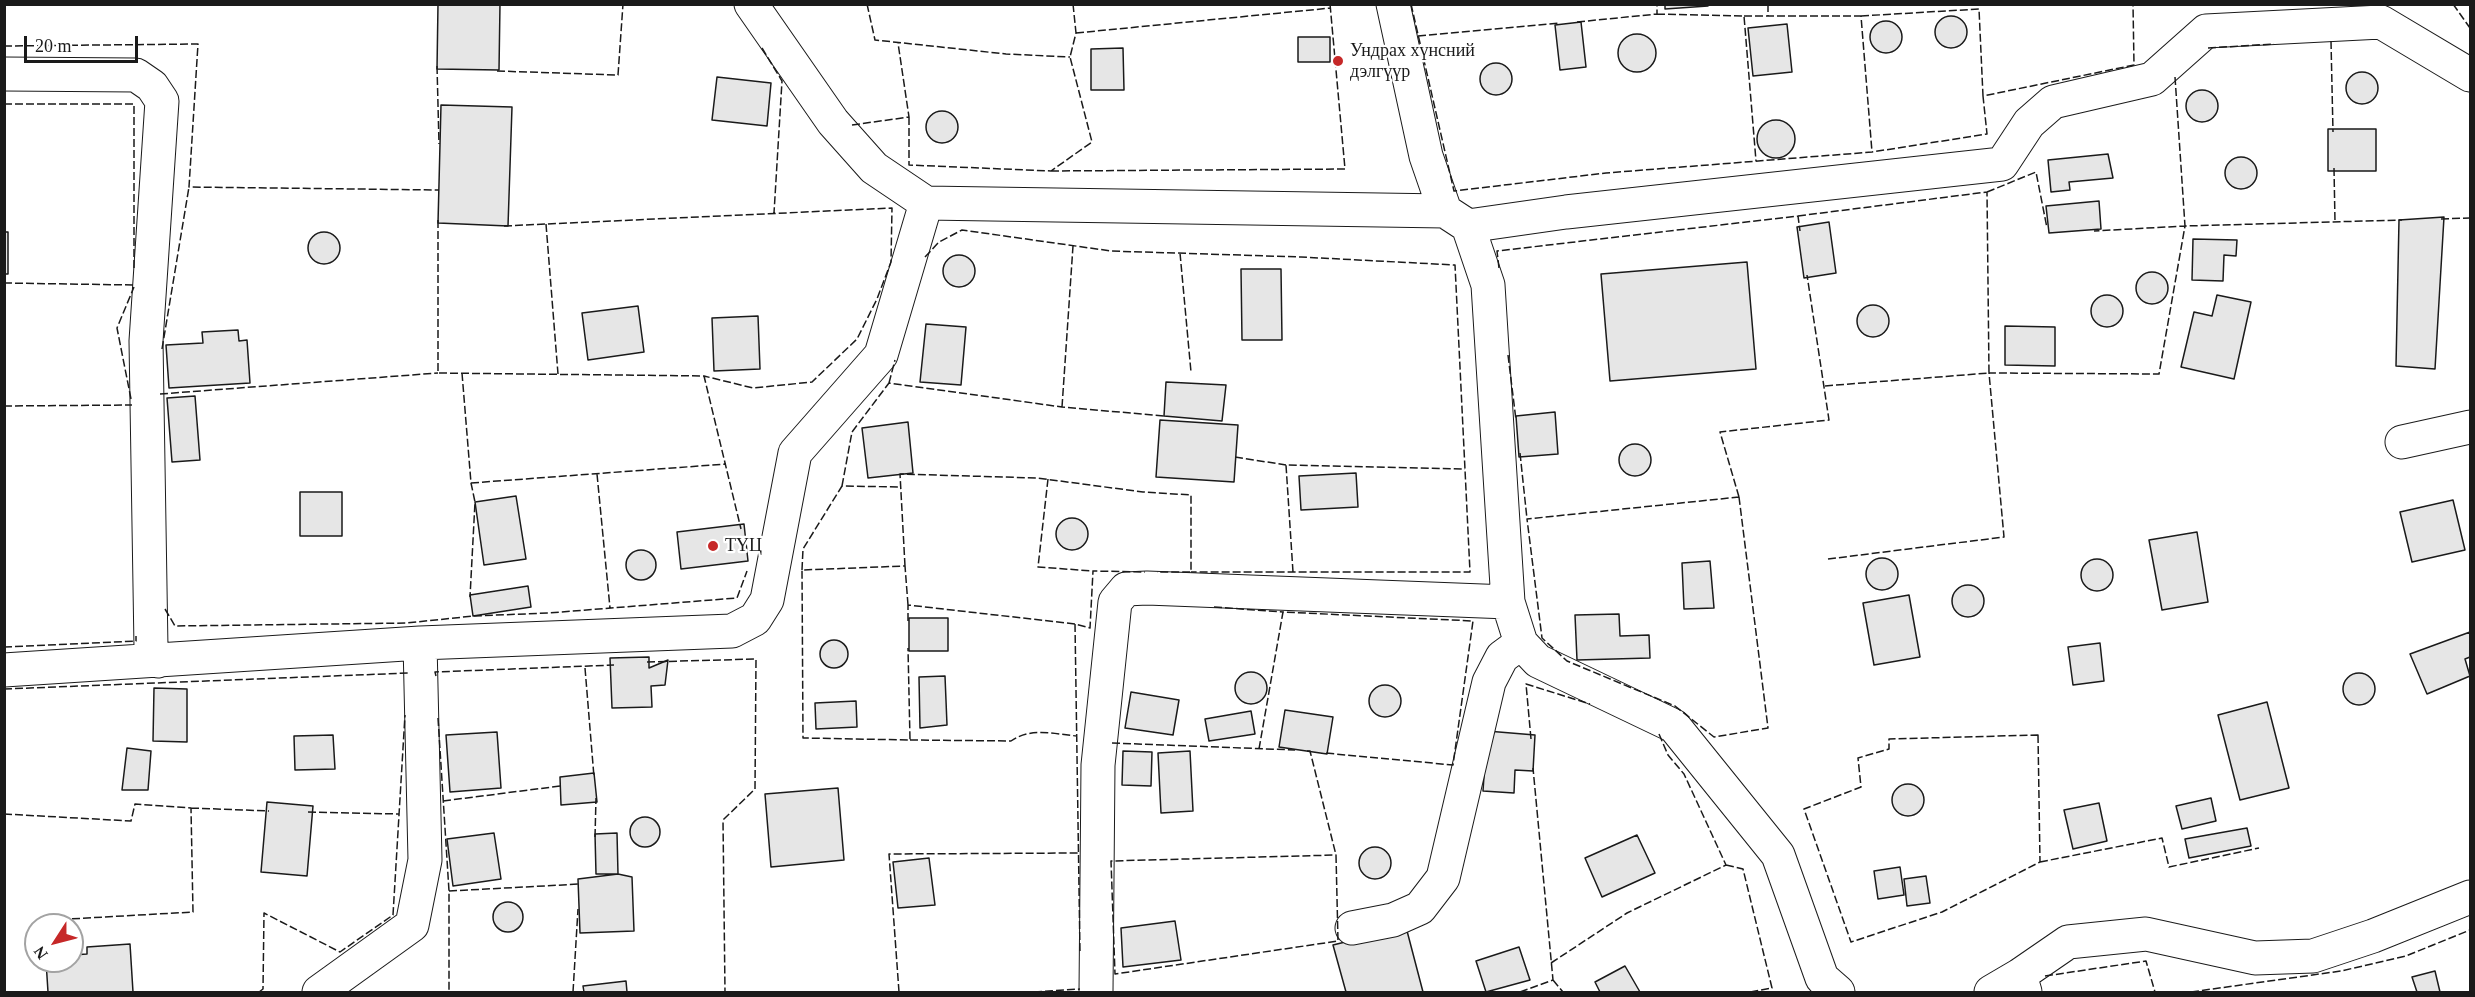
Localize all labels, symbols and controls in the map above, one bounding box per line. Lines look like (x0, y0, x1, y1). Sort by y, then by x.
scale bar (27, 24, 141, 62)
text: 20 m (35, 36, 72, 56)
place label: Ундрах хүнсний дэлгүүр (1350, 40, 1475, 82)
marker: Ундрах хүнсний дэлгүүр (1331, 54, 1345, 68)
place label: ТҮЦ (725, 535, 762, 557)
marker: ТҮЦ (706, 539, 720, 553)
north arrow (24, 913, 84, 973)
text: N (30, 943, 51, 962)

